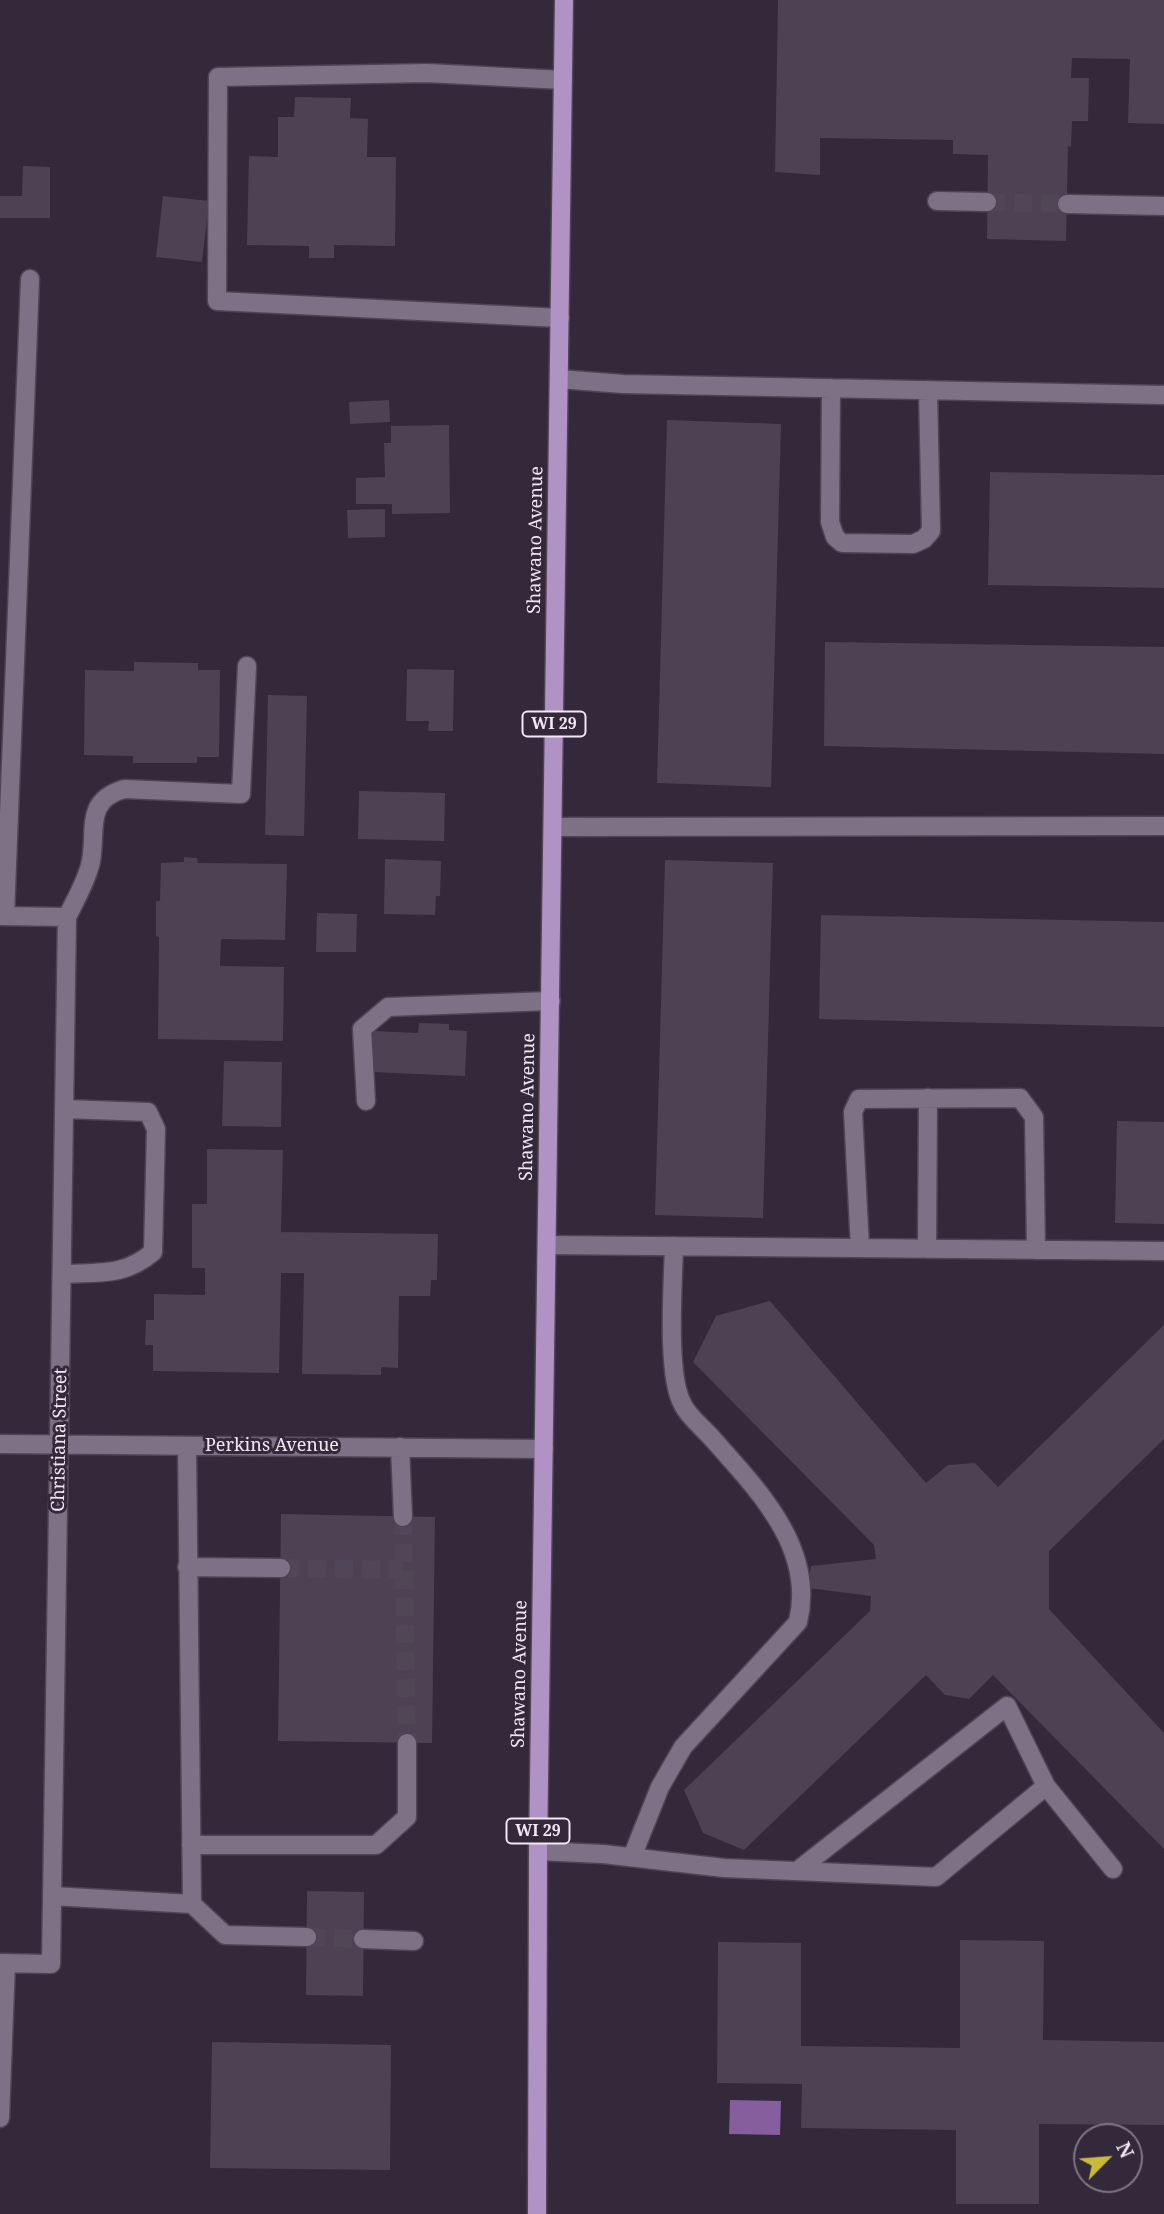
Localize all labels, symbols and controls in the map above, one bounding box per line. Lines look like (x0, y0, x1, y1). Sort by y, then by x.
street label: Shawano Avenue (524, 466, 548, 614)
road number: WI 29 (522, 712, 586, 736)
street label: Shawano Avenue (516, 1033, 540, 1181)
street label: Christiana Street (48, 1368, 72, 1512)
street label: Perkins Avenue (205, 1435, 339, 1457)
street label: Shawano Avenue (508, 1600, 532, 1748)
road number: WI 29 (506, 1818, 570, 1843)
north arrow (1073, 2123, 1143, 2193)
text: N (1110, 2138, 1140, 2162)

